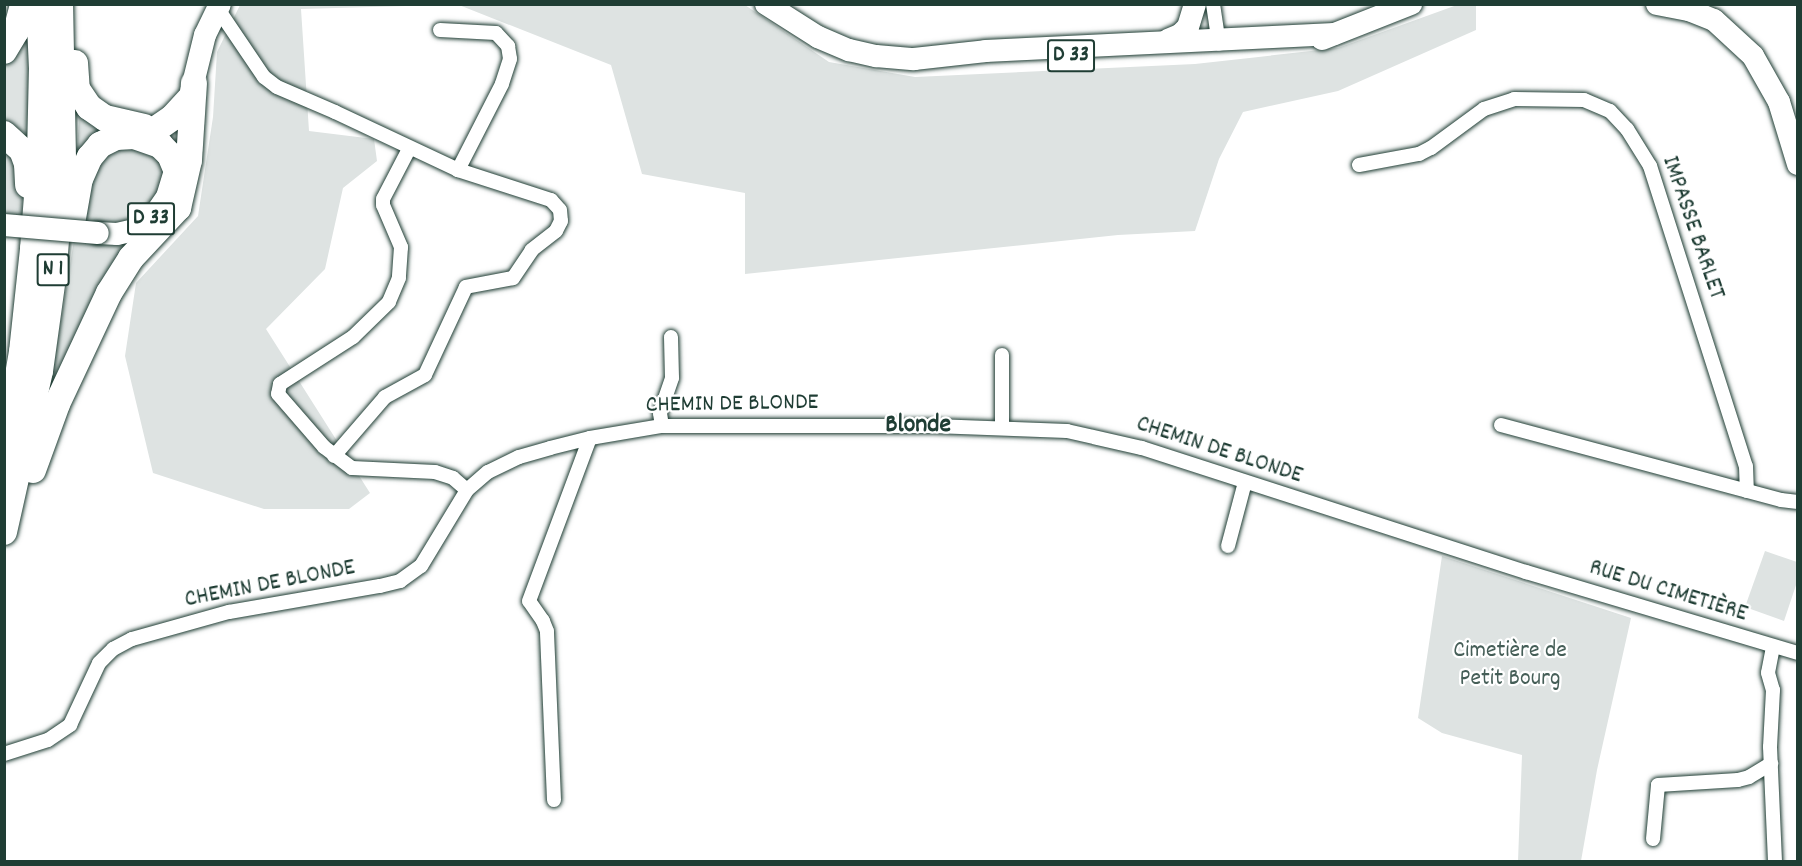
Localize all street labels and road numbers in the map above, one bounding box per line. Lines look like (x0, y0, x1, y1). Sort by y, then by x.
road number: D 33 (1047, 37, 1095, 75)
street label: IMPASSE BARLET (1654, 153, 1730, 303)
road number: D 33 (127, 200, 175, 238)
road number: N 1 (36, 251, 70, 289)
street label: CHEMIN DE BLONDE (645, 389, 819, 421)
street label: CHEMIN DE BLONDE (1132, 411, 1306, 491)
street label: CHEMIN DE BLONDE (182, 554, 358, 616)
street label: RUE DU CIMETIÈRE (1585, 554, 1751, 630)

